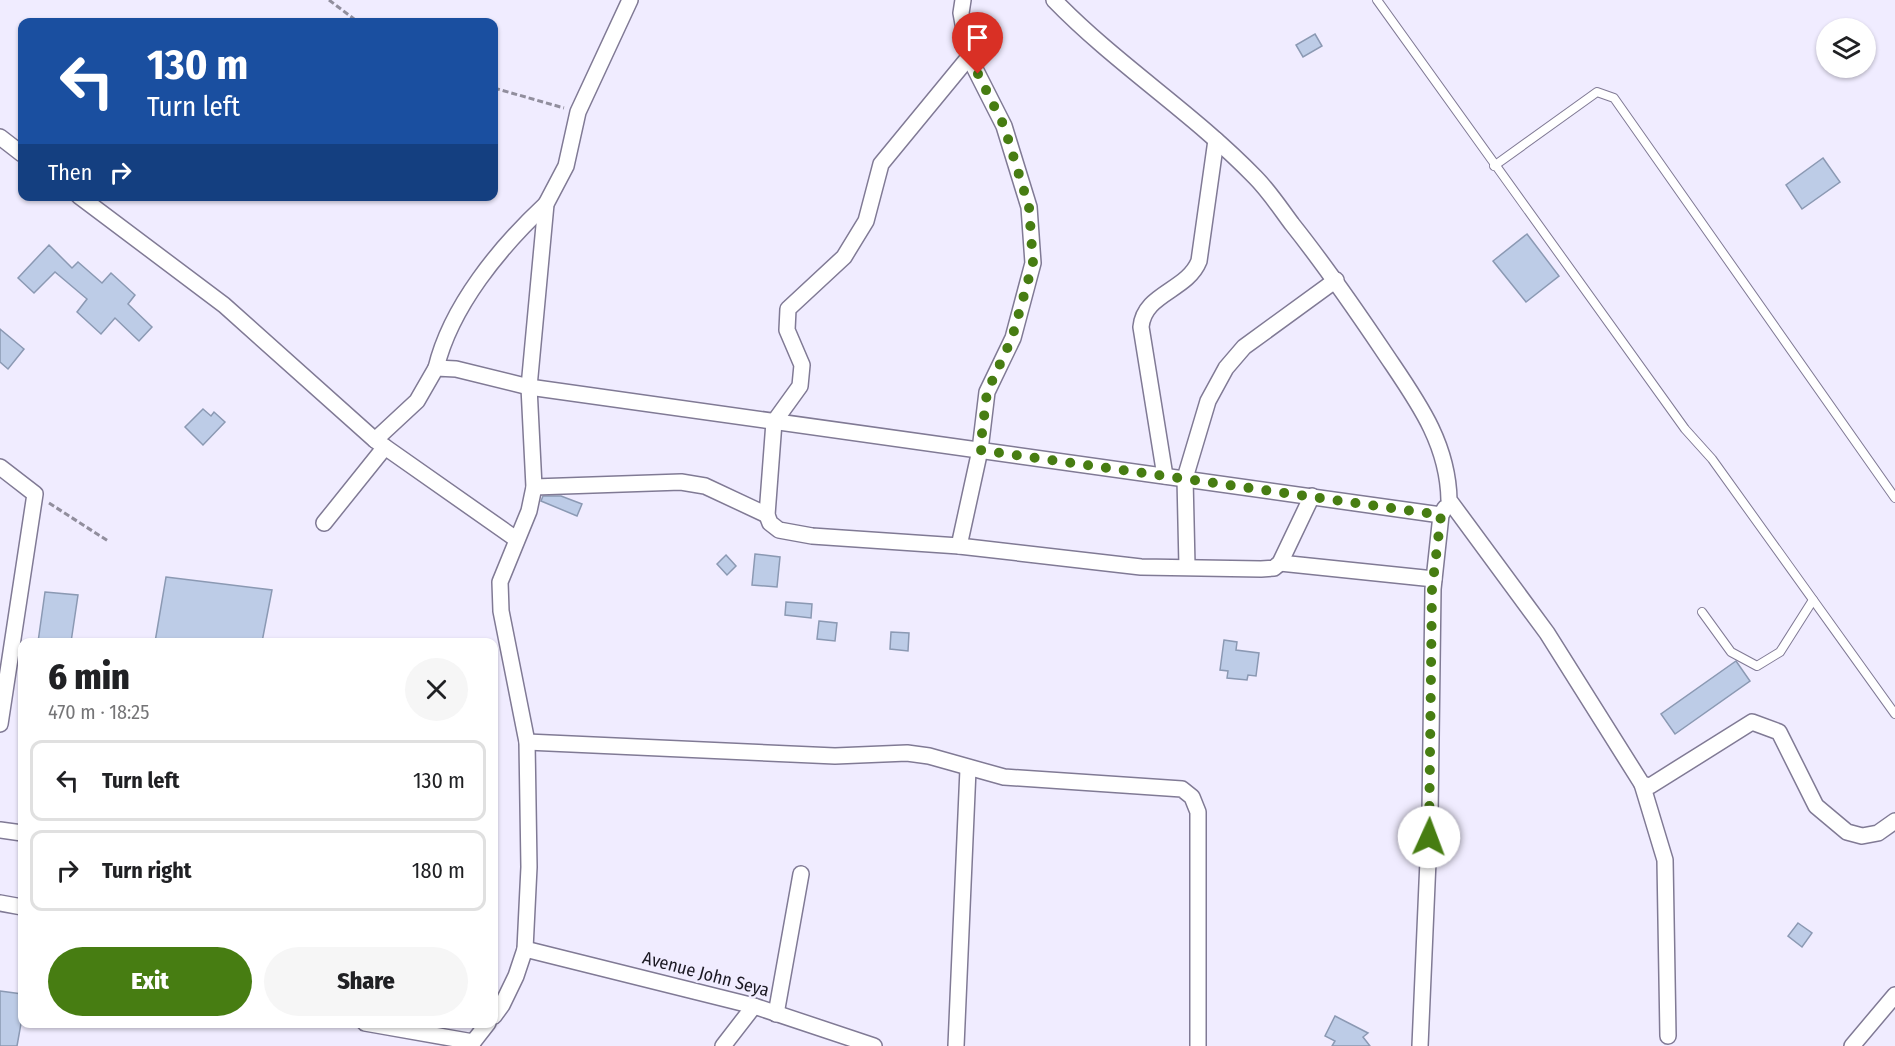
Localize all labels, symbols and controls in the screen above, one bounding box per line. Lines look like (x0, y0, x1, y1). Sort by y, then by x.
pin (952, 12, 1003, 74)
map controls (1816, 18, 1876, 78)
button: layers (1816, 18, 1876, 78)
icon: arrive (961, 21, 994, 54)
text: 130 m (147, 40, 248, 90)
icon: left (48, 42, 126, 120)
text: Turn left (147, 91, 240, 123)
icon: right (104, 156, 137, 189)
text: Then (48, 159, 92, 186)
text: 6 min (48, 655, 130, 699)
button: close (405, 658, 468, 721)
text: 470 m · 18:25 (48, 700, 149, 724)
icon: left (51, 764, 84, 797)
text: Turn left (102, 767, 180, 794)
text: 130 m (413, 767, 465, 794)
position arrow (1397, 805, 1461, 869)
icon: right (51, 854, 84, 887)
text: Turn right (102, 857, 191, 884)
text: 180 m (412, 857, 465, 884)
button: Exit (48, 947, 252, 1016)
button: Share (264, 947, 468, 1016)
street label: Avenue John Seya (640, 947, 772, 1002)

